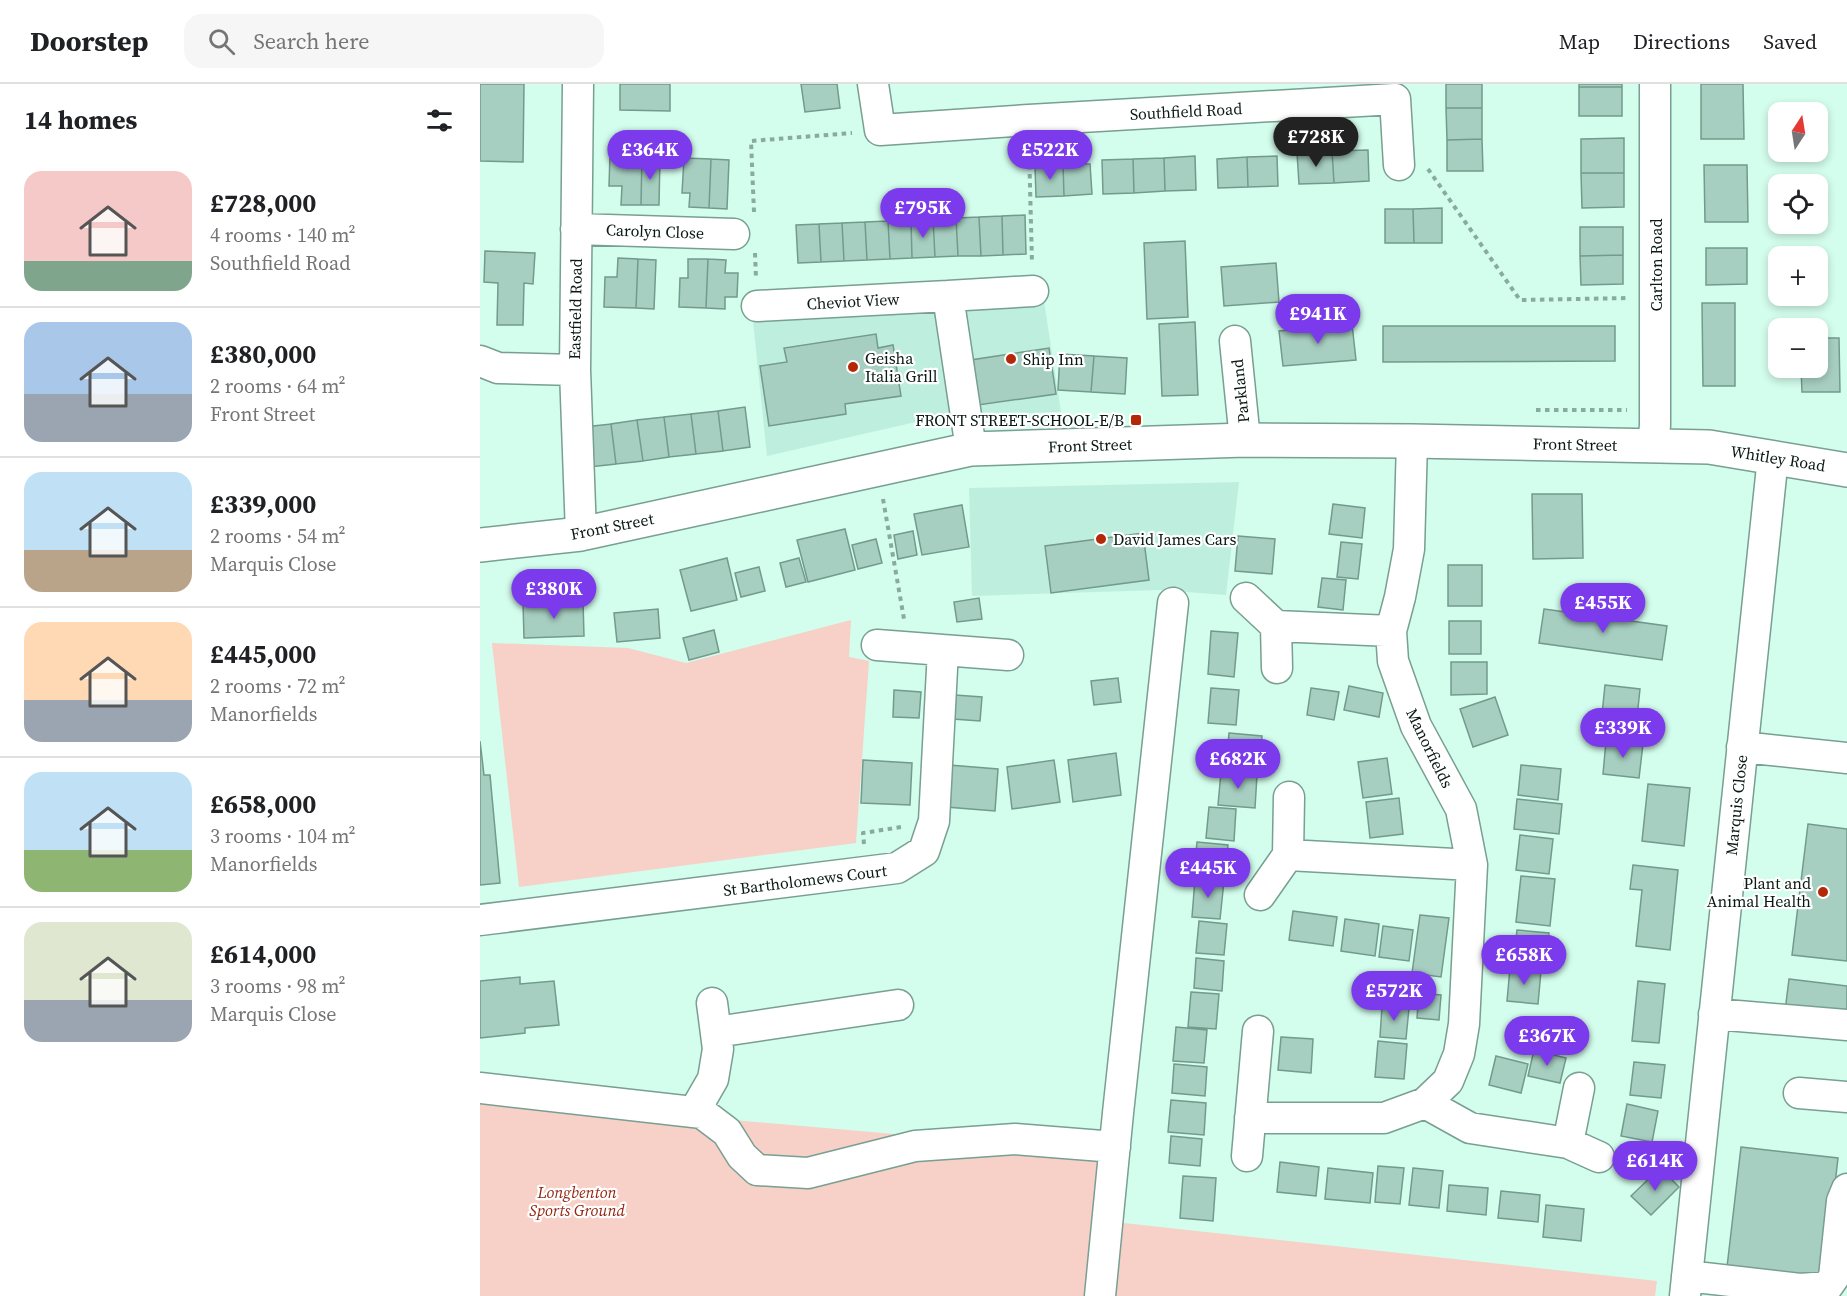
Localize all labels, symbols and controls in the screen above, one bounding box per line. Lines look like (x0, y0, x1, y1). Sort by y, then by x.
search box (184, 14, 604, 68)
text: Doorstep (30, 22, 148, 60)
icon: search (205, 25, 238, 58)
text: Search here (253, 26, 369, 56)
text: Map (1559, 27, 1600, 56)
text: Directions (1633, 27, 1730, 56)
text: Saved (1763, 27, 1817, 56)
street label: Southfield Road (1129, 97, 1243, 125)
text: 14 homes (24, 102, 137, 138)
north arrow (1768, 102, 1828, 162)
map controls (1768, 102, 1828, 378)
icon: filters (423, 104, 456, 137)
pin: £728K (1274, 117, 1358, 168)
text: £728K (1287, 122, 1345, 150)
pin: £364K (608, 130, 692, 181)
pin: £522K (1008, 130, 1092, 181)
text: £364K (621, 135, 679, 163)
text: £522K (1021, 135, 1079, 163)
button: locate (1768, 174, 1828, 234)
text: £728,000 (210, 185, 316, 221)
pin: £795K (881, 188, 965, 239)
text: £795K (894, 193, 952, 221)
icon: home (72, 195, 144, 267)
street label: Carolyn Close (605, 218, 705, 244)
street label: Carlton Road (1645, 218, 1667, 312)
text: 4 rooms · 140 m² (210, 221, 356, 249)
button: + (1768, 246, 1828, 306)
text: Southfield Road (210, 249, 351, 277)
street label: Eastfield Road (563, 258, 587, 360)
street label: Cheviot View (806, 288, 901, 314)
pin: £941K (1276, 294, 1360, 345)
text: £941K (1289, 299, 1347, 327)
button: − (1768, 318, 1828, 378)
text: £380,000 (210, 336, 316, 372)
icon: home (72, 346, 144, 418)
place label: Geisha Italia Grill (865, 347, 938, 387)
place label: Ship Inn (1023, 348, 1084, 370)
marker: Ship Inn (1004, 352, 1018, 366)
street label: Parkland (1226, 358, 1254, 424)
marker: Geisha Italia Grill (846, 360, 860, 374)
text: 2 rooms · 64 m² (210, 372, 346, 400)
text: Front Street (210, 400, 315, 428)
place label: FRONT STREET-SCHOOL-E/B (915, 409, 1124, 431)
marker: FRONT STREET-SCHOOL-E/B (1129, 413, 1143, 427)
street label: Front Street (1533, 432, 1618, 456)
street label: Front Street (1048, 433, 1133, 457)
street label: Whitley Road (1729, 440, 1827, 476)
text: £339,000 (210, 486, 316, 522)
icon: home (72, 496, 144, 568)
street label: Front Street (569, 507, 656, 545)
text: 2 rooms · 54 m² (210, 522, 346, 550)
place label: David James Cars (1113, 528, 1236, 550)
marker: David James Cars (1094, 532, 1108, 546)
text: Marquis Close (210, 550, 337, 578)
pin: £380K (512, 569, 596, 620)
text: £380K (525, 574, 583, 602)
pin: £455K (1561, 583, 1645, 634)
text: £455K (1574, 588, 1632, 616)
text: £445,000 (210, 636, 316, 672)
icon: home (72, 646, 144, 718)
text: 2 rooms · 72 m² (210, 672, 346, 700)
text: Manorfields (210, 700, 317, 728)
street label: Manorfields (1401, 705, 1459, 791)
pin: £339K (1581, 708, 1665, 759)
text: £339K (1594, 713, 1652, 741)
pin: £682K (1196, 739, 1280, 790)
text: £682K (1209, 744, 1267, 772)
street label: Marquis Close (1720, 754, 1752, 856)
text: £658,000 (210, 786, 316, 822)
icon: home (72, 796, 144, 868)
text: 3 rooms · 104 m² (210, 822, 356, 850)
pin: £445K (1166, 848, 1250, 899)
text: Manorfields (210, 850, 317, 878)
text: £445K (1179, 853, 1237, 881)
street label: St Bartholomews Court (722, 859, 889, 901)
place label: Plant and Animal Health (1707, 872, 1811, 912)
marker: Plant and Animal Health (1816, 885, 1830, 899)
pin: £658K (1482, 935, 1566, 986)
text: £614,000 (210, 936, 316, 972)
text: £658K (1495, 940, 1553, 968)
icon: home (72, 946, 144, 1018)
pin: £572K (1352, 971, 1436, 1022)
text: 3 rooms · 98 m² (210, 972, 346, 1000)
text: £572K (1365, 976, 1423, 1004)
text: Marquis Close (210, 1000, 337, 1028)
pin: £367K (1505, 1016, 1589, 1067)
text: £367K (1518, 1021, 1576, 1049)
pin: £614K (1613, 1141, 1697, 1192)
text: £614K (1626, 1146, 1684, 1174)
park label: Longbenton Sports Ground (529, 1181, 625, 1221)

